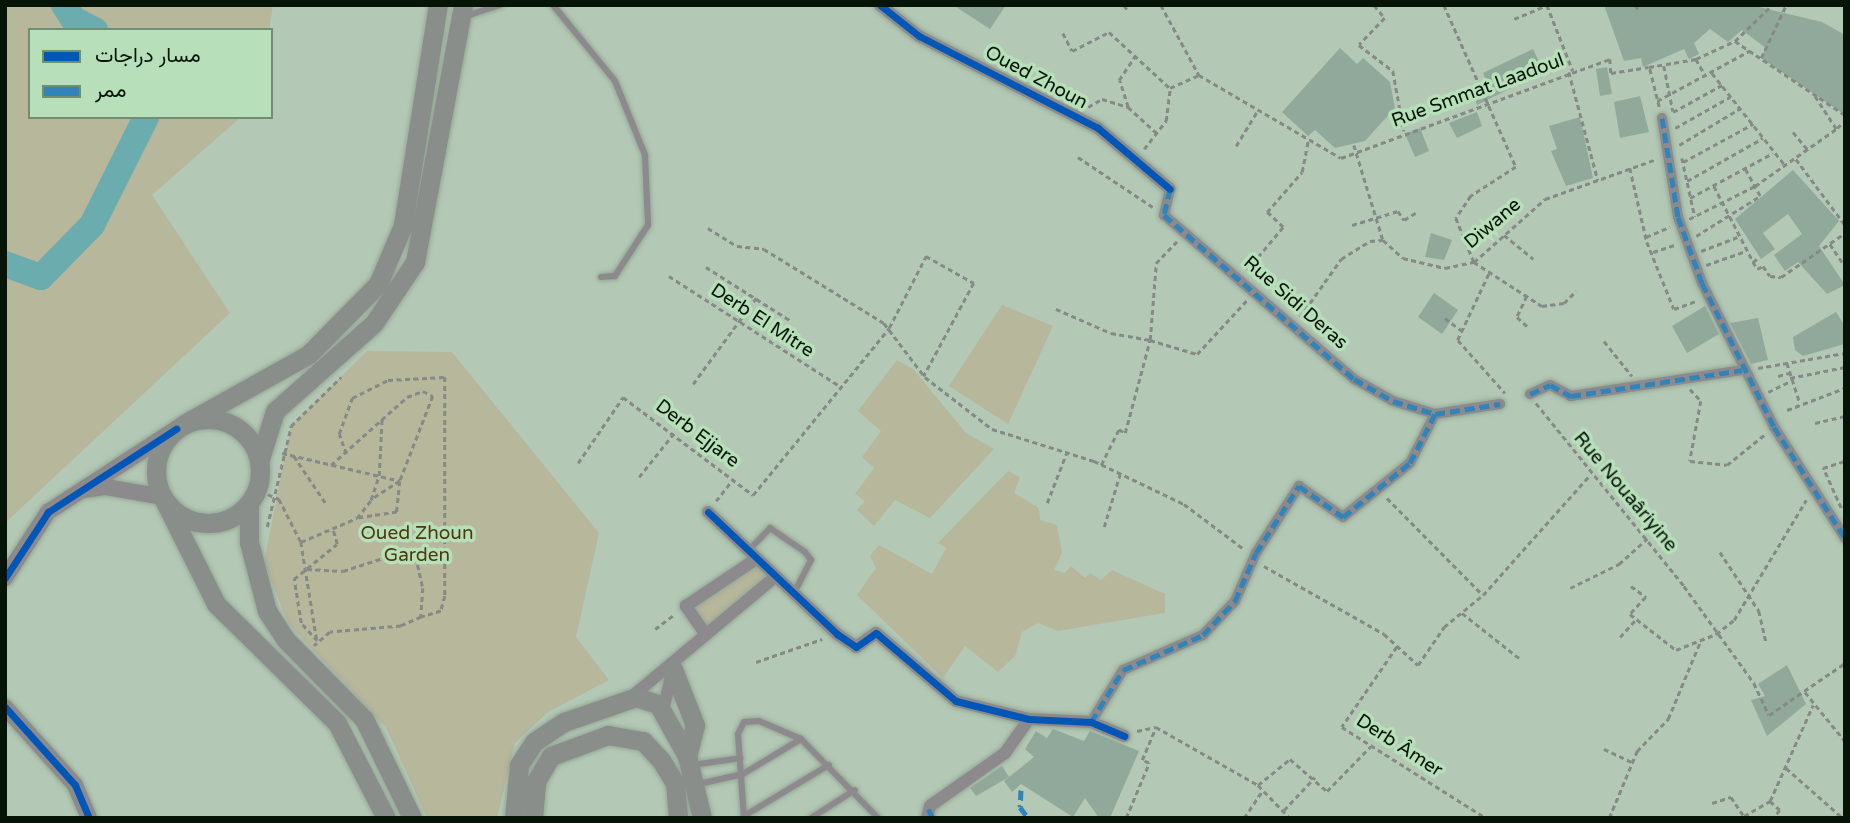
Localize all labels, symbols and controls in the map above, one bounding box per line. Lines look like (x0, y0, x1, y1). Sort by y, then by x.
legend (28, 28, 273, 119)
street label: Oued Zhoun (981, 41, 1091, 115)
text: مسار دراجات (95, 43, 201, 68)
street label: Rue Smmat Laadoul (1389, 49, 1567, 133)
text: ممر (95, 78, 126, 103)
street label: Diwane (1460, 194, 1526, 254)
street label: Rue Sidi Deras (1238, 252, 1352, 354)
street label: Derb El Mitre (706, 279, 818, 363)
street label: Derb Ejjare (651, 395, 743, 473)
street label: Rue Nouaâriyine (1568, 427, 1682, 557)
park label: Oued Zhoun Garden (361, 523, 473, 567)
street label: Derb Âmer (1352, 710, 1446, 782)

